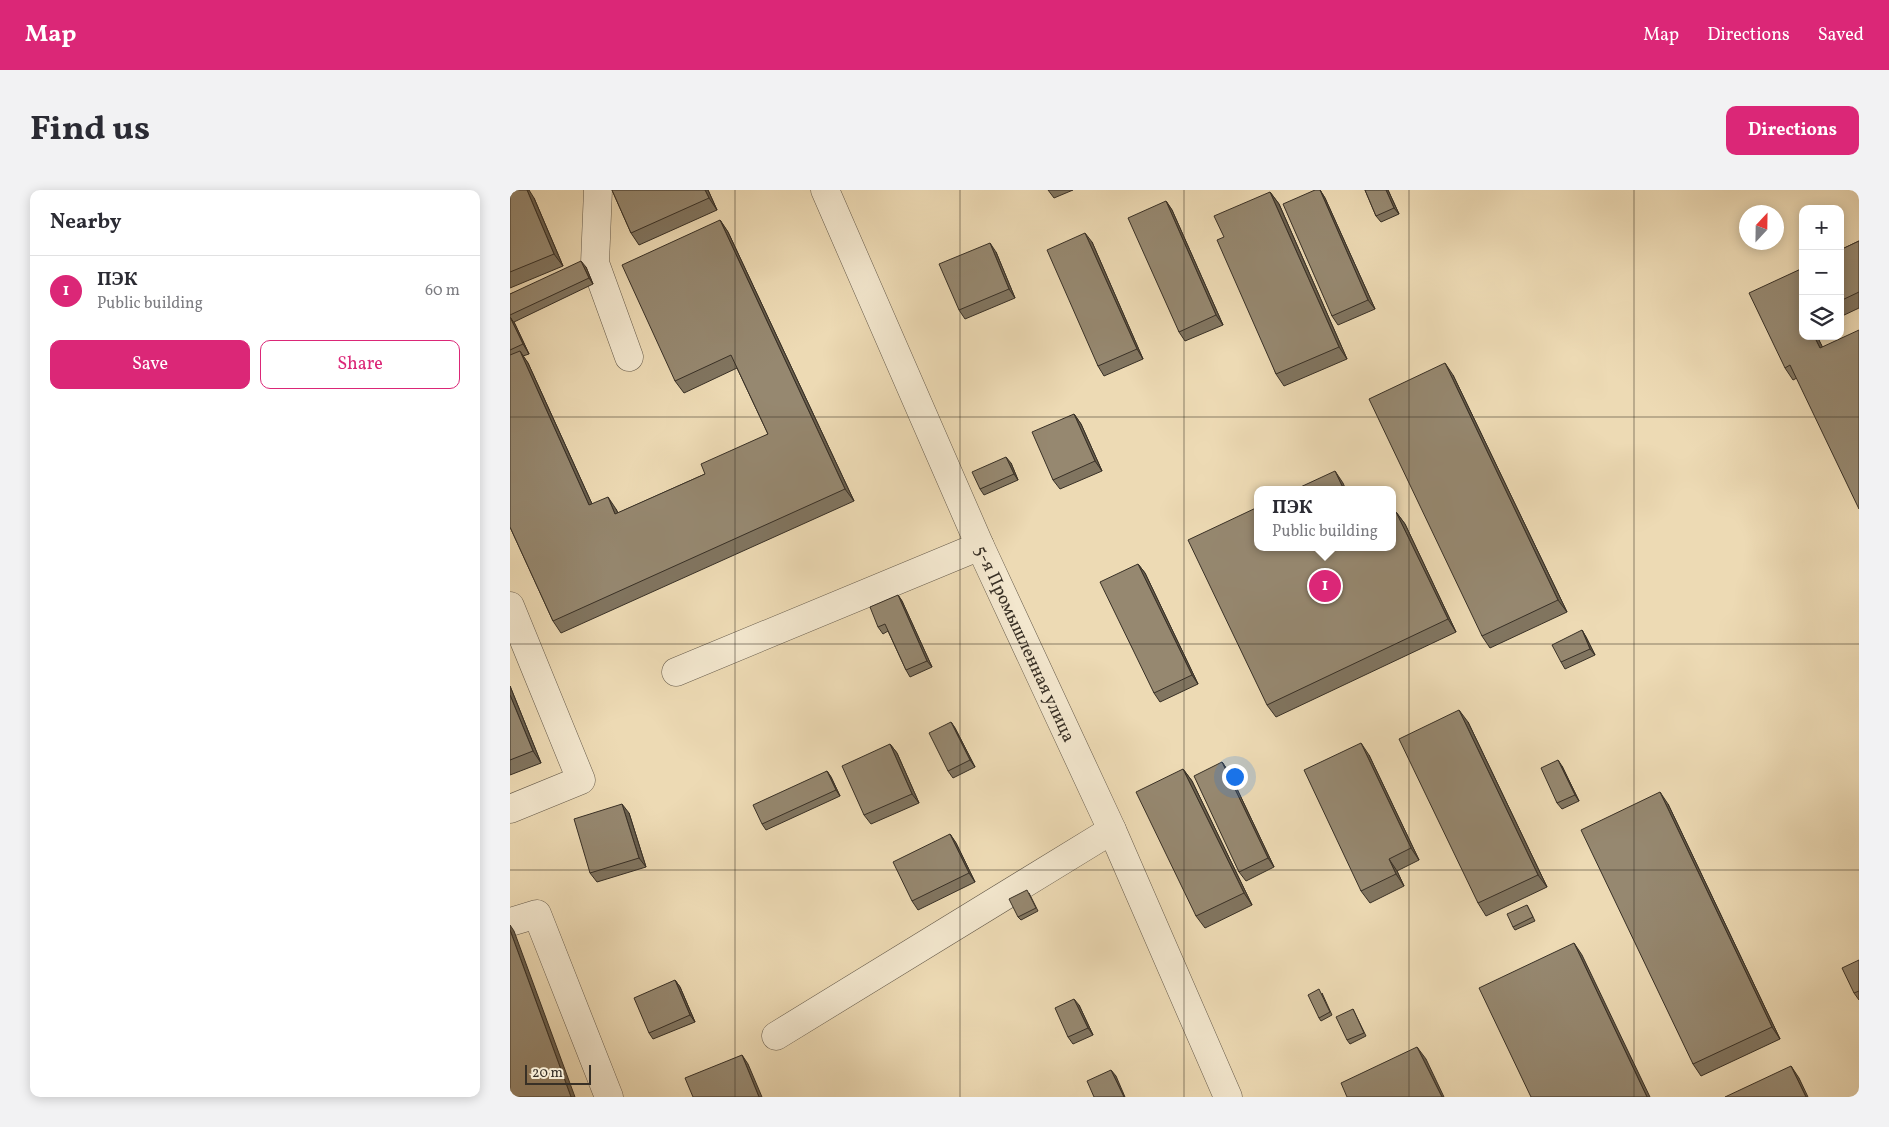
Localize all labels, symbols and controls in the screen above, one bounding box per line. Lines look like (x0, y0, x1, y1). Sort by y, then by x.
text: Map (25, 18, 76, 52)
text: Map (1643, 23, 1679, 48)
text: Directions (1707, 23, 1790, 48)
text: Saved (1818, 23, 1864, 48)
text: Find us (30, 106, 150, 154)
button: Directions (1726, 106, 1859, 155)
north arrow (1739, 205, 1784, 250)
map controls (1799, 205, 1844, 340)
button: + (1799, 205, 1844, 250)
text: Nearby (50, 208, 121, 237)
button: − (1799, 250, 1844, 295)
text: ПЭК (97, 267, 138, 293)
text: 1 (63, 280, 69, 302)
text: 60 m (425, 280, 460, 302)
text: Public building (97, 293, 203, 315)
button: layers (1799, 295, 1844, 340)
button: Save (50, 340, 250, 389)
button: Share (260, 340, 460, 389)
popup (1254, 486, 1396, 551)
text: ПЭК (1272, 495, 1313, 521)
text: Public building (1272, 521, 1378, 543)
street label: 5-я Промышленная улица (968, 542, 1081, 747)
pin: 1 (1309, 567, 1341, 605)
your location (1222, 764, 1248, 790)
scale bar (525, 1062, 591, 1085)
text: 20 m (532, 1064, 563, 1083)

